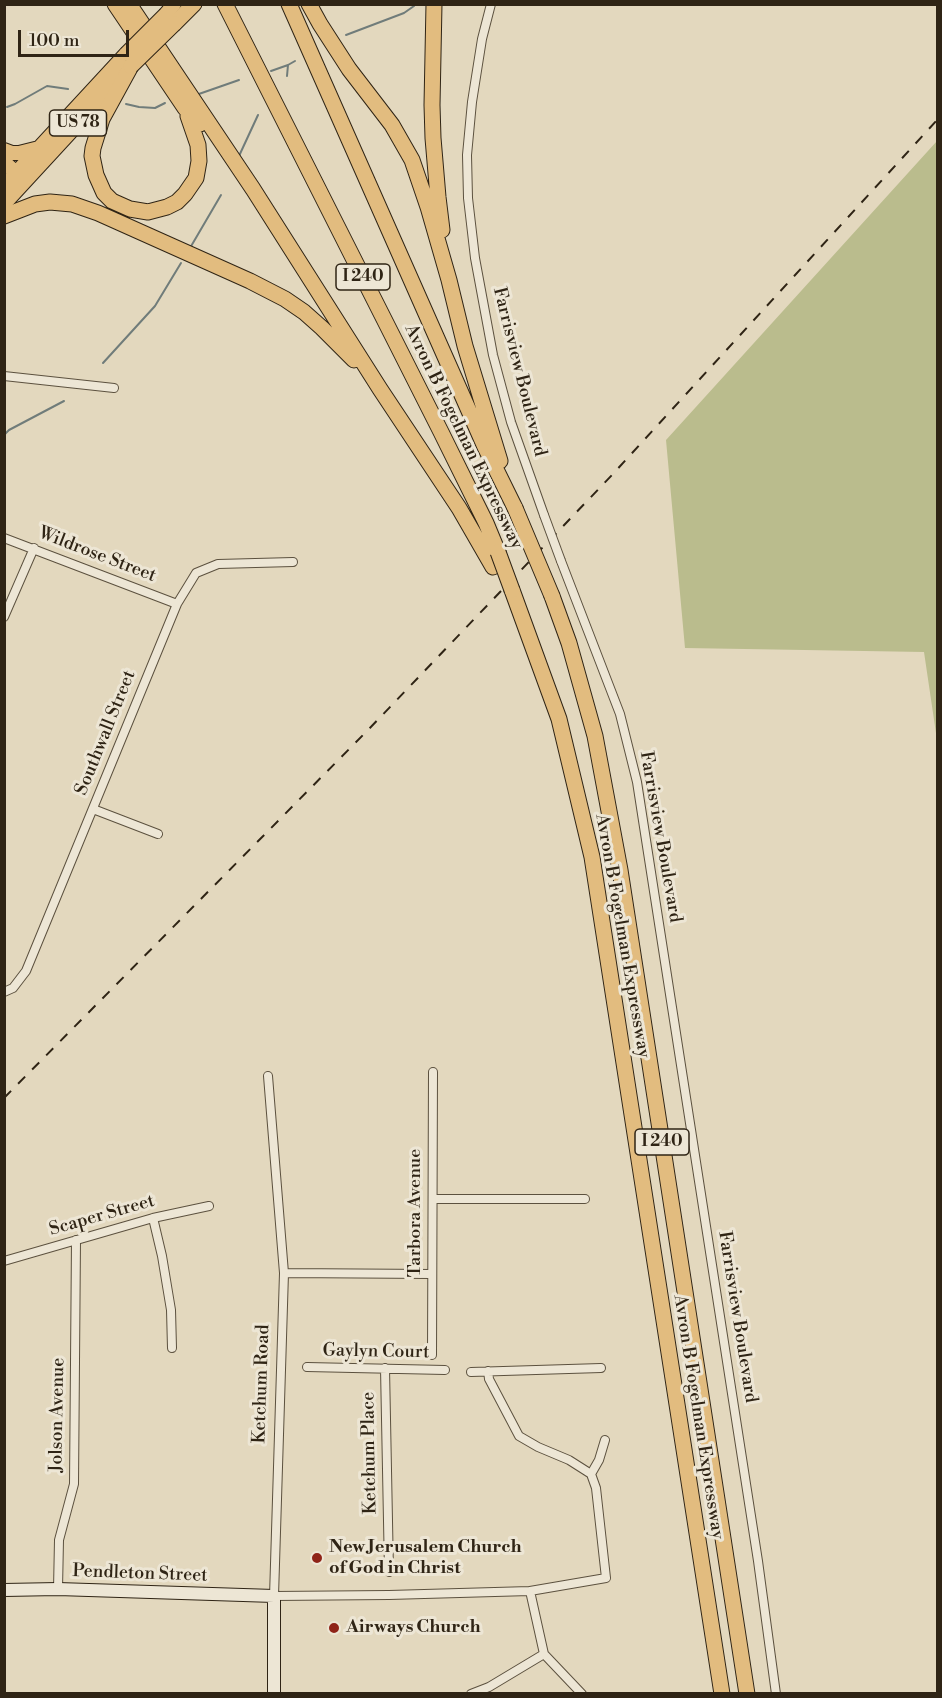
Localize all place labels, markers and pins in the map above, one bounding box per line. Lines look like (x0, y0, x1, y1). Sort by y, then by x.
place label: New Jerusalem Church of God in Christ (329, 1537, 522, 1580)
marker: New Jerusalem Church of God in Christ (310, 1551, 324, 1565)
place label: Airways Church (346, 1617, 481, 1639)
marker: Airways Church (327, 1621, 341, 1635)

